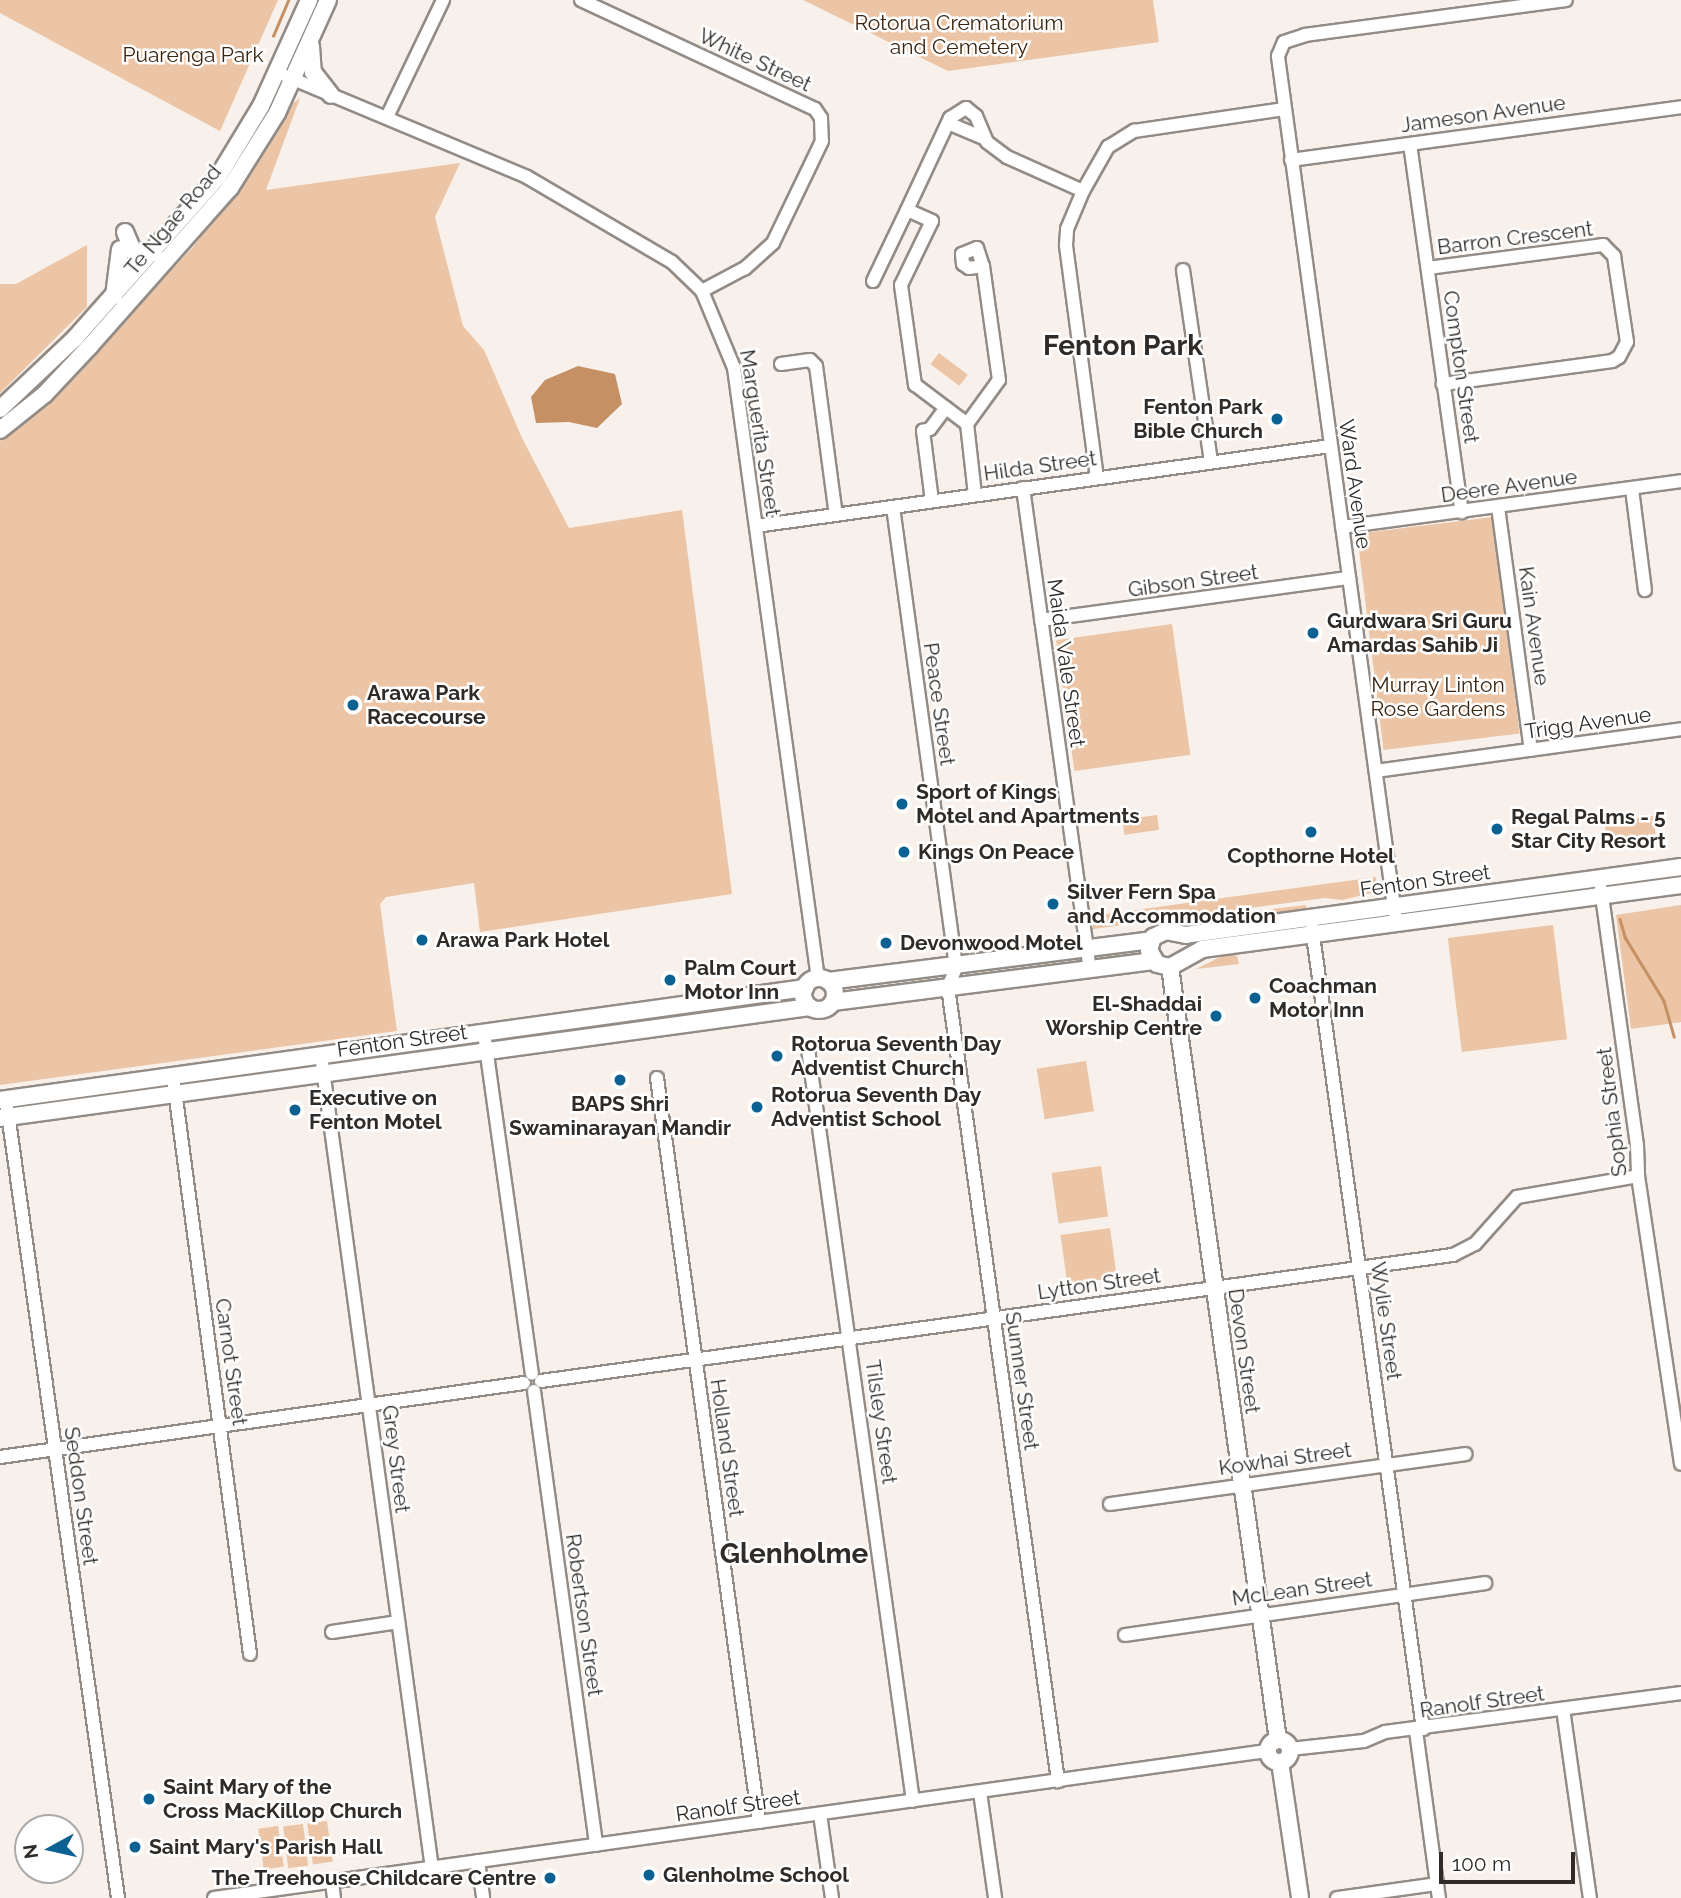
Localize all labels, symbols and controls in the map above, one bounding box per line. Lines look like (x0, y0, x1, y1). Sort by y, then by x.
park label: Rotorua Crematorium and Cemetery (854, 10, 1064, 60)
street label: White Street (695, 23, 815, 97)
park label: Puarenga Park (122, 42, 264, 68)
street label: Jameson Avenue (1399, 90, 1567, 138)
street label: Te Ngae Road (119, 160, 227, 280)
street label: Barron Crescent (1436, 216, 1594, 260)
street label: Compton Street (1438, 289, 1484, 445)
district label: Fenton Park (1043, 329, 1203, 363)
street label: Marguerita Street (734, 348, 786, 518)
place label: Fenton Park Bible Church (1133, 394, 1263, 444)
marker: Fenton Park Bible Church (1269, 411, 1285, 427)
street label: Ward Avenue (1333, 417, 1377, 551)
street label: Hilda Street (982, 446, 1098, 486)
street label: Deere Avenue (1439, 464, 1579, 508)
street label: Gibson Street (1126, 559, 1260, 603)
street label: Kain Avenue (1513, 564, 1555, 688)
street label: Maida Vale Street (1042, 577, 1090, 749)
place label: Gurdwara Sri Guru Amardas Sahib Ji (1327, 608, 1512, 658)
marker: Gurdwara Sri Guru Amardas Sahib Ji (1305, 625, 1321, 641)
street label: Peace Street (918, 641, 960, 767)
park label: Murray Linton Rose Gardens (1370, 672, 1506, 722)
place label: Arawa Park Racecourse (367, 680, 486, 730)
marker: Arawa Park Racecourse (345, 697, 361, 713)
street label: Trigg Avenue (1523, 702, 1653, 744)
place label: Sport of Kings Motel and Apartments (916, 779, 1141, 829)
marker: Sport of Kings Motel and Apartments (894, 796, 910, 812)
place label: Regal Palms - 5 Star City Resort (1511, 804, 1667, 854)
marker: Regal Palms - 5 Star City Resort (1489, 821, 1505, 837)
marker: Copthorne Hotel (1303, 824, 1319, 840)
place label: Kings On Peace (918, 839, 1074, 865)
place label: Copthorne Hotel (1227, 843, 1395, 869)
marker: Kings On Peace (896, 844, 912, 860)
street label: Fenton Street (1358, 859, 1492, 903)
place label: Silver Fern Spa and Accommodation (1067, 879, 1276, 929)
marker: Silver Fern Spa and Accommodation (1045, 896, 1061, 912)
place label: Arawa Park Hotel (436, 927, 609, 953)
place label: Devonwood Motel (900, 930, 1083, 956)
marker: Arawa Park Hotel (414, 932, 430, 948)
marker: Devonwood Motel (878, 935, 894, 951)
place label: Palm Court Motor Inn (684, 955, 796, 1005)
marker: Palm Court Motor Inn (662, 972, 678, 988)
place label: Coachman Motor Inn (1269, 973, 1377, 1023)
marker: Coachman Motor Inn (1247, 990, 1263, 1006)
place label: El-Shaddai Worship Centre (1046, 991, 1202, 1041)
marker: El-Shaddai Worship Centre (1208, 1008, 1224, 1024)
street label: Fenton Street (335, 1019, 469, 1063)
place label: Rotorua Seventh Day Adventist Church (791, 1031, 1001, 1081)
street label: Sophia Street (1592, 1046, 1632, 1178)
marker: Rotorua Seventh Day Adventist Church (769, 1048, 785, 1064)
marker: BAPS Shri Swaminarayan Mandir (612, 1072, 628, 1088)
place label: Rotorua Seventh Day Adventist School (771, 1082, 981, 1132)
place label: Executive on Fenton Motel (309, 1085, 442, 1135)
place label: BAPS Shri Swaminarayan Mandir (509, 1091, 731, 1141)
marker: Rotorua Seventh Day Adventist School (749, 1099, 765, 1115)
marker: Executive on Fenton Motel (287, 1102, 303, 1118)
street label: Wylie Street (1365, 1260, 1407, 1382)
street label: Lytton Street (1036, 1263, 1162, 1305)
street label: Devon Street (1223, 1287, 1265, 1415)
street label: Carnot Street (210, 1297, 252, 1427)
street label: Sumner Street (1000, 1310, 1044, 1452)
street label: Tilsley Street (860, 1358, 902, 1486)
street label: Holland Street (705, 1377, 749, 1519)
street label: Grey Street (377, 1403, 415, 1515)
street label: Seddon Street (59, 1425, 103, 1567)
street label: Kowhai Street (1217, 1437, 1353, 1481)
street label: Robertson Street (560, 1532, 608, 1698)
district label: Glenholme (720, 1537, 868, 1571)
street label: McLean Street (1230, 1567, 1374, 1611)
street label: Ranolf Street (1418, 1681, 1546, 1723)
place label: Saint Mary of the Cross MacKillop Church (163, 1774, 402, 1824)
street label: Ranolf Street (674, 1785, 802, 1827)
marker: Saint Mary of the Cross MacKillop Church (141, 1791, 157, 1807)
north arrow (14, 1814, 84, 1884)
place label: Saint Mary's Parish Hall (149, 1834, 382, 1860)
marker: Saint Mary's Parish Hall (127, 1839, 143, 1855)
scale bar (1443, 1839, 1580, 1883)
text: N (18, 1843, 42, 1860)
text: 100 m (1452, 1851, 1511, 1876)
place label: Glenholme School (663, 1862, 849, 1888)
place label: The Treehouse Childcare Centre (211, 1865, 536, 1891)
marker: Glenholme School (641, 1867, 657, 1883)
marker: The Treehouse Childcare Centre (542, 1870, 558, 1886)

